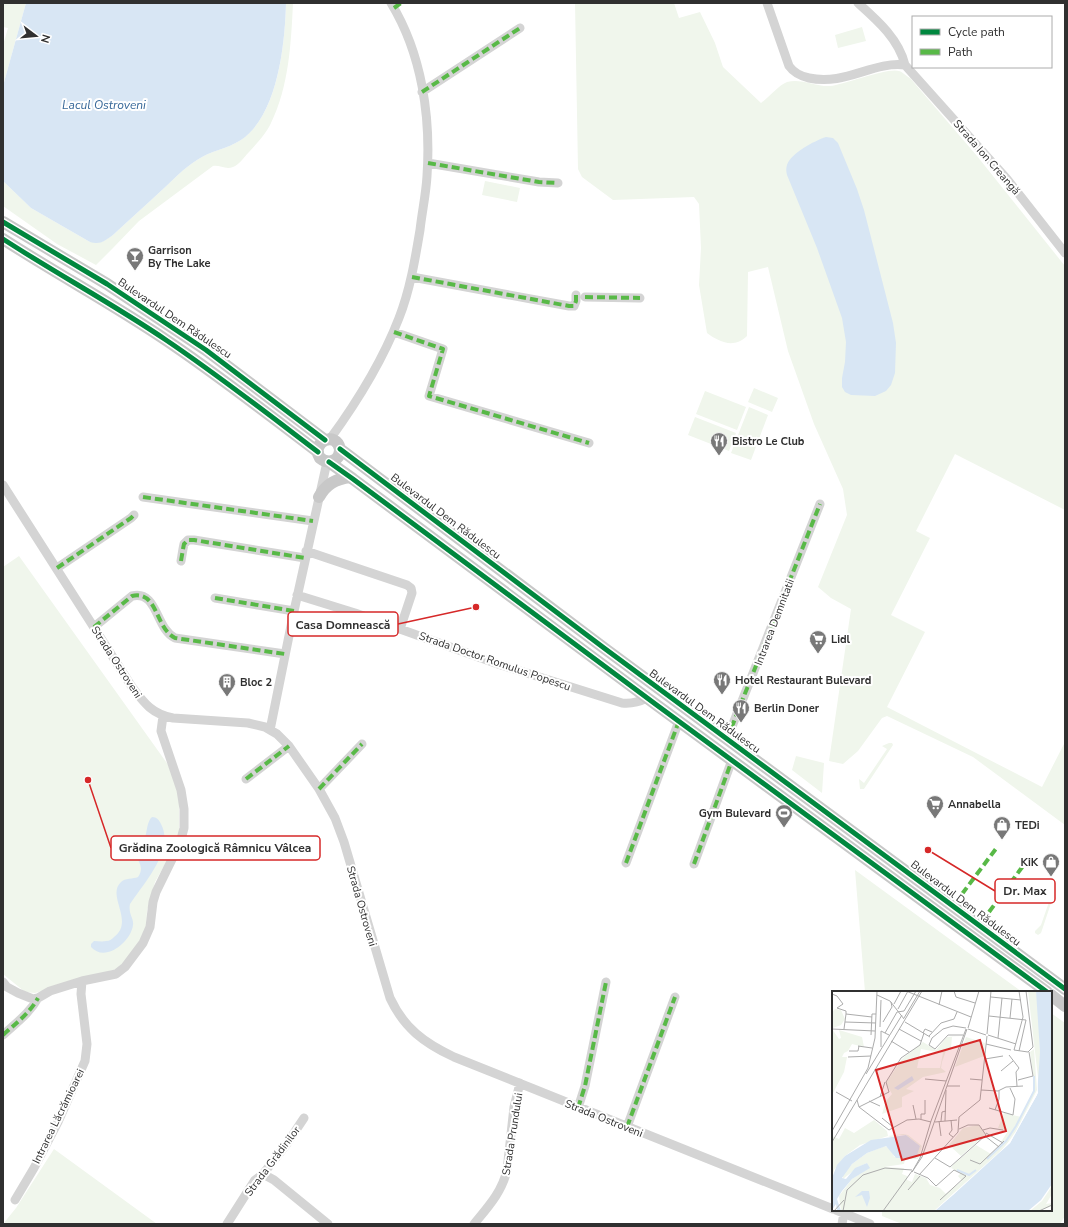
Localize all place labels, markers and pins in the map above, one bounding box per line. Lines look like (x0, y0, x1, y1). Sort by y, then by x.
place label: Garrison By The Lake (148, 243, 211, 271)
bar icon: Garrison By The Lake (125, 246, 145, 271)
restaurant icon: Bistro Le Club (709, 431, 729, 456)
place label: Bistro Le Club (732, 434, 805, 449)
callout: Casa Domnească (288, 612, 398, 636)
supermarket icon: Lidl (808, 629, 828, 654)
place label: Lidl (831, 632, 851, 647)
restaurant icon: Hotel Restaurant Bulevard (712, 670, 732, 695)
building icon: Bloc 2 (217, 672, 237, 697)
place label: Hotel Restaurant Bulevard (735, 673, 871, 688)
place label: Bloc 2 (240, 675, 273, 690)
restaurant icon: Berlin Doner (731, 698, 751, 723)
place label: Berlin Doner (754, 701, 820, 716)
supermarket icon: Annabella (925, 794, 945, 819)
place label: Annabella (948, 797, 1001, 812)
sports icon: Gym Bulevard (774, 803, 794, 828)
place label: Gym Bulevard (699, 806, 771, 821)
shop icon: TEDi (992, 815, 1012, 840)
place label: TEDi (1015, 818, 1040, 833)
callout: Grădina Zoologică Râmnicu Vâlcea (111, 836, 320, 860)
shop icon: KiK (1041, 852, 1061, 877)
place label: KiK (1021, 855, 1039, 870)
callout: Dr. Max (995, 879, 1055, 903)

